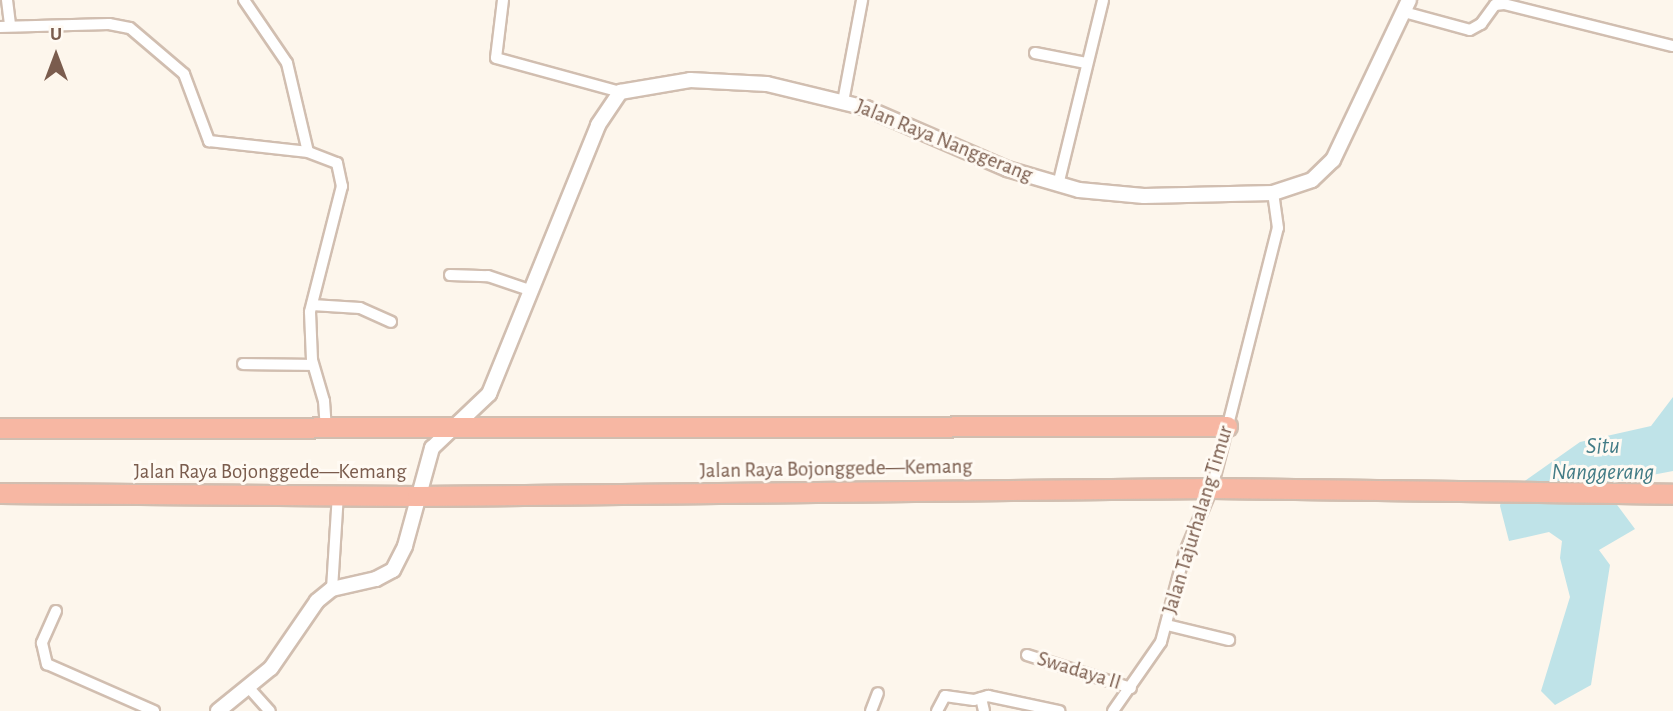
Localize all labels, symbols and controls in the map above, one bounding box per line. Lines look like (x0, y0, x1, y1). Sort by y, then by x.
north arrow (21, 21, 91, 91)
text: U (50, 25, 62, 44)
street label: Jalan Raya Nanggerang (852, 94, 1036, 188)
street label: Jalan Tajurhalang Timur (1157, 423, 1239, 617)
water label: Situ Nanggerang (1552, 433, 1654, 487)
street label: Jalan Raya Bojonggede—Kemang (699, 454, 973, 484)
street label: Jalan Raya Bojonggede—Kemang (134, 459, 406, 485)
street label: Swadaya II (1034, 646, 1124, 696)

